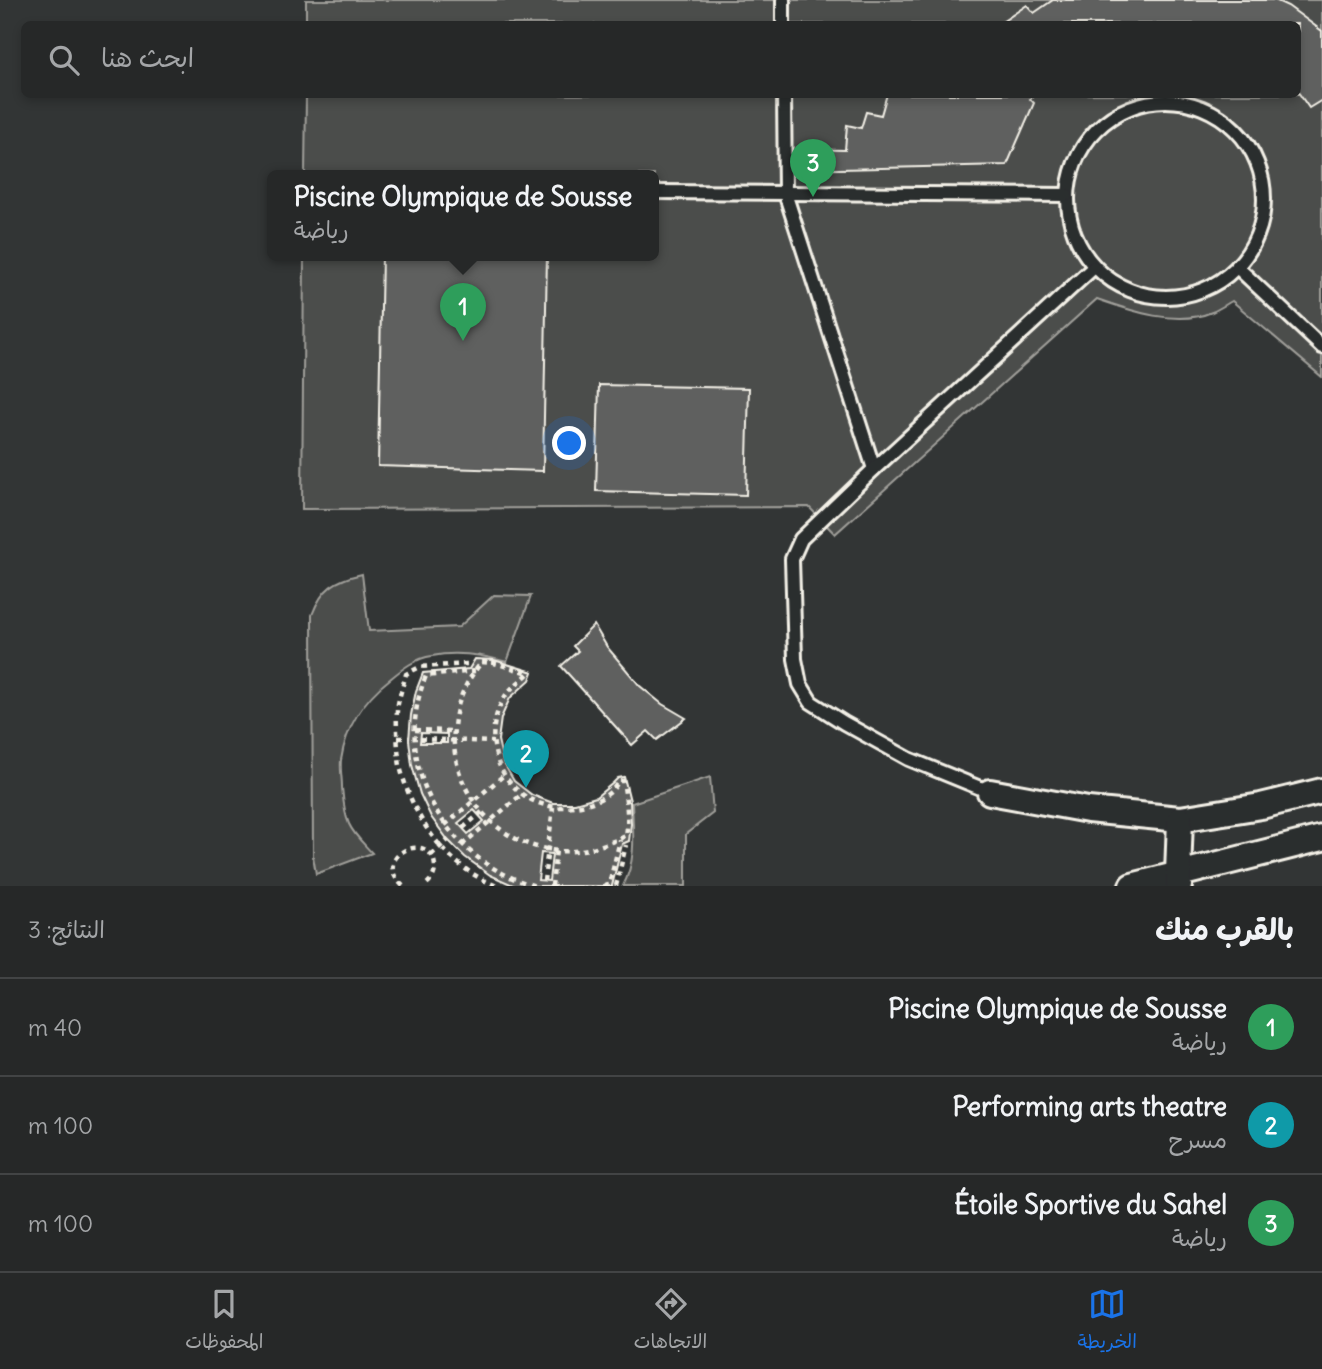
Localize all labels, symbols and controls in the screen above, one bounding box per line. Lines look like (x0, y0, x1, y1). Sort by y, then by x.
search box (21, 21, 1301, 98)
icon: search (45, 41, 83, 79)
text: ابحث هنا (101, 41, 194, 74)
pin: 3 (790, 139, 836, 197)
popup (267, 170, 659, 261)
text: Piscine Olympique de Sousse (294, 180, 632, 213)
text: رياضة (294, 215, 349, 244)
pin: 1 (440, 283, 486, 341)
your location (552, 426, 586, 460)
pin: 2 (503, 730, 549, 788)
text: بالقرب منك (1155, 910, 1294, 948)
text: النتائج: 3 (28, 915, 105, 944)
text: Piscine Olympique de Sousse (888, 992, 1227, 1025)
text: 40 m (28, 1013, 82, 1042)
text: 1 (1266, 1013, 1276, 1042)
text: رياضة (1172, 1027, 1227, 1056)
text: Performing arts theatre (952, 1090, 1227, 1123)
text: 100 m (28, 1111, 93, 1140)
text: 2 (1265, 1111, 1277, 1140)
text: مسرح (1169, 1125, 1227, 1154)
text: Étoile Sportive du Sahel (954, 1188, 1227, 1221)
text: 100 m (28, 1209, 93, 1238)
text: 3 (1264, 1209, 1278, 1238)
text: رياضة (1172, 1223, 1227, 1252)
tab: المحفوظات (185, 1285, 263, 1358)
tab: الاتجاهات (634, 1285, 707, 1358)
tab: الخريطة (1078, 1285, 1137, 1358)

